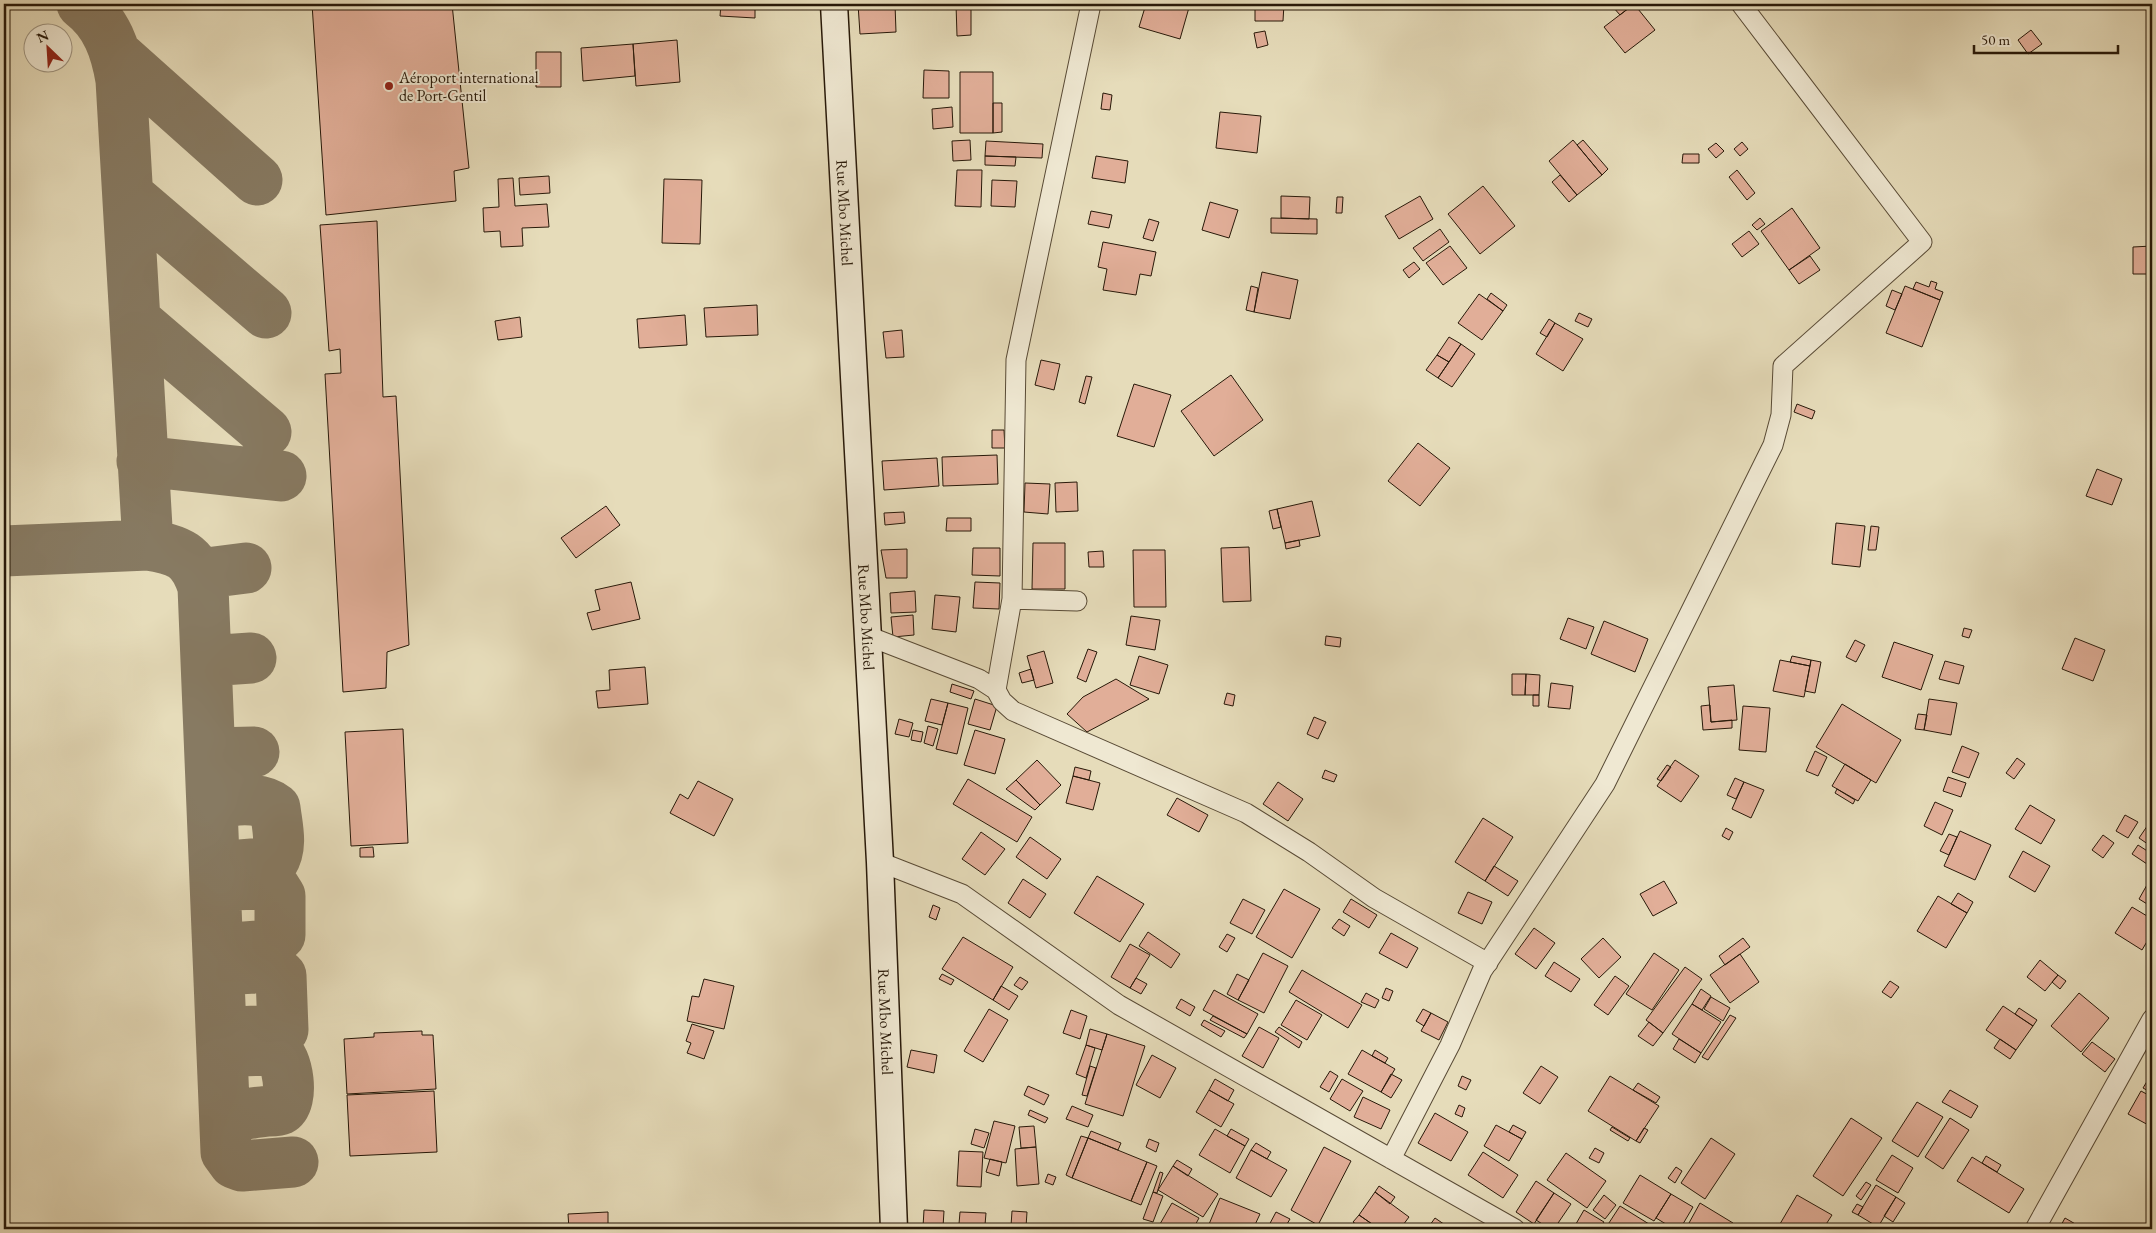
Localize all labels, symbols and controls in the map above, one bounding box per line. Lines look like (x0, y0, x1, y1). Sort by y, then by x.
north arrow (22, 22, 72, 72)
scale bar (1974, 22, 2117, 54)
text: N (34, 25, 52, 47)
text: 50 m (1981, 30, 2010, 49)
place label: Aéroport international de Port-Gentil (398, 67, 539, 106)
marker: Aéroport international de Port-Gentil (383, 80, 395, 92)
street label: Rue Mbo Michel (831, 159, 858, 267)
street label: Rue Mbo Michel (853, 564, 880, 671)
street label: Rue Mbo Michel (873, 968, 898, 1075)

